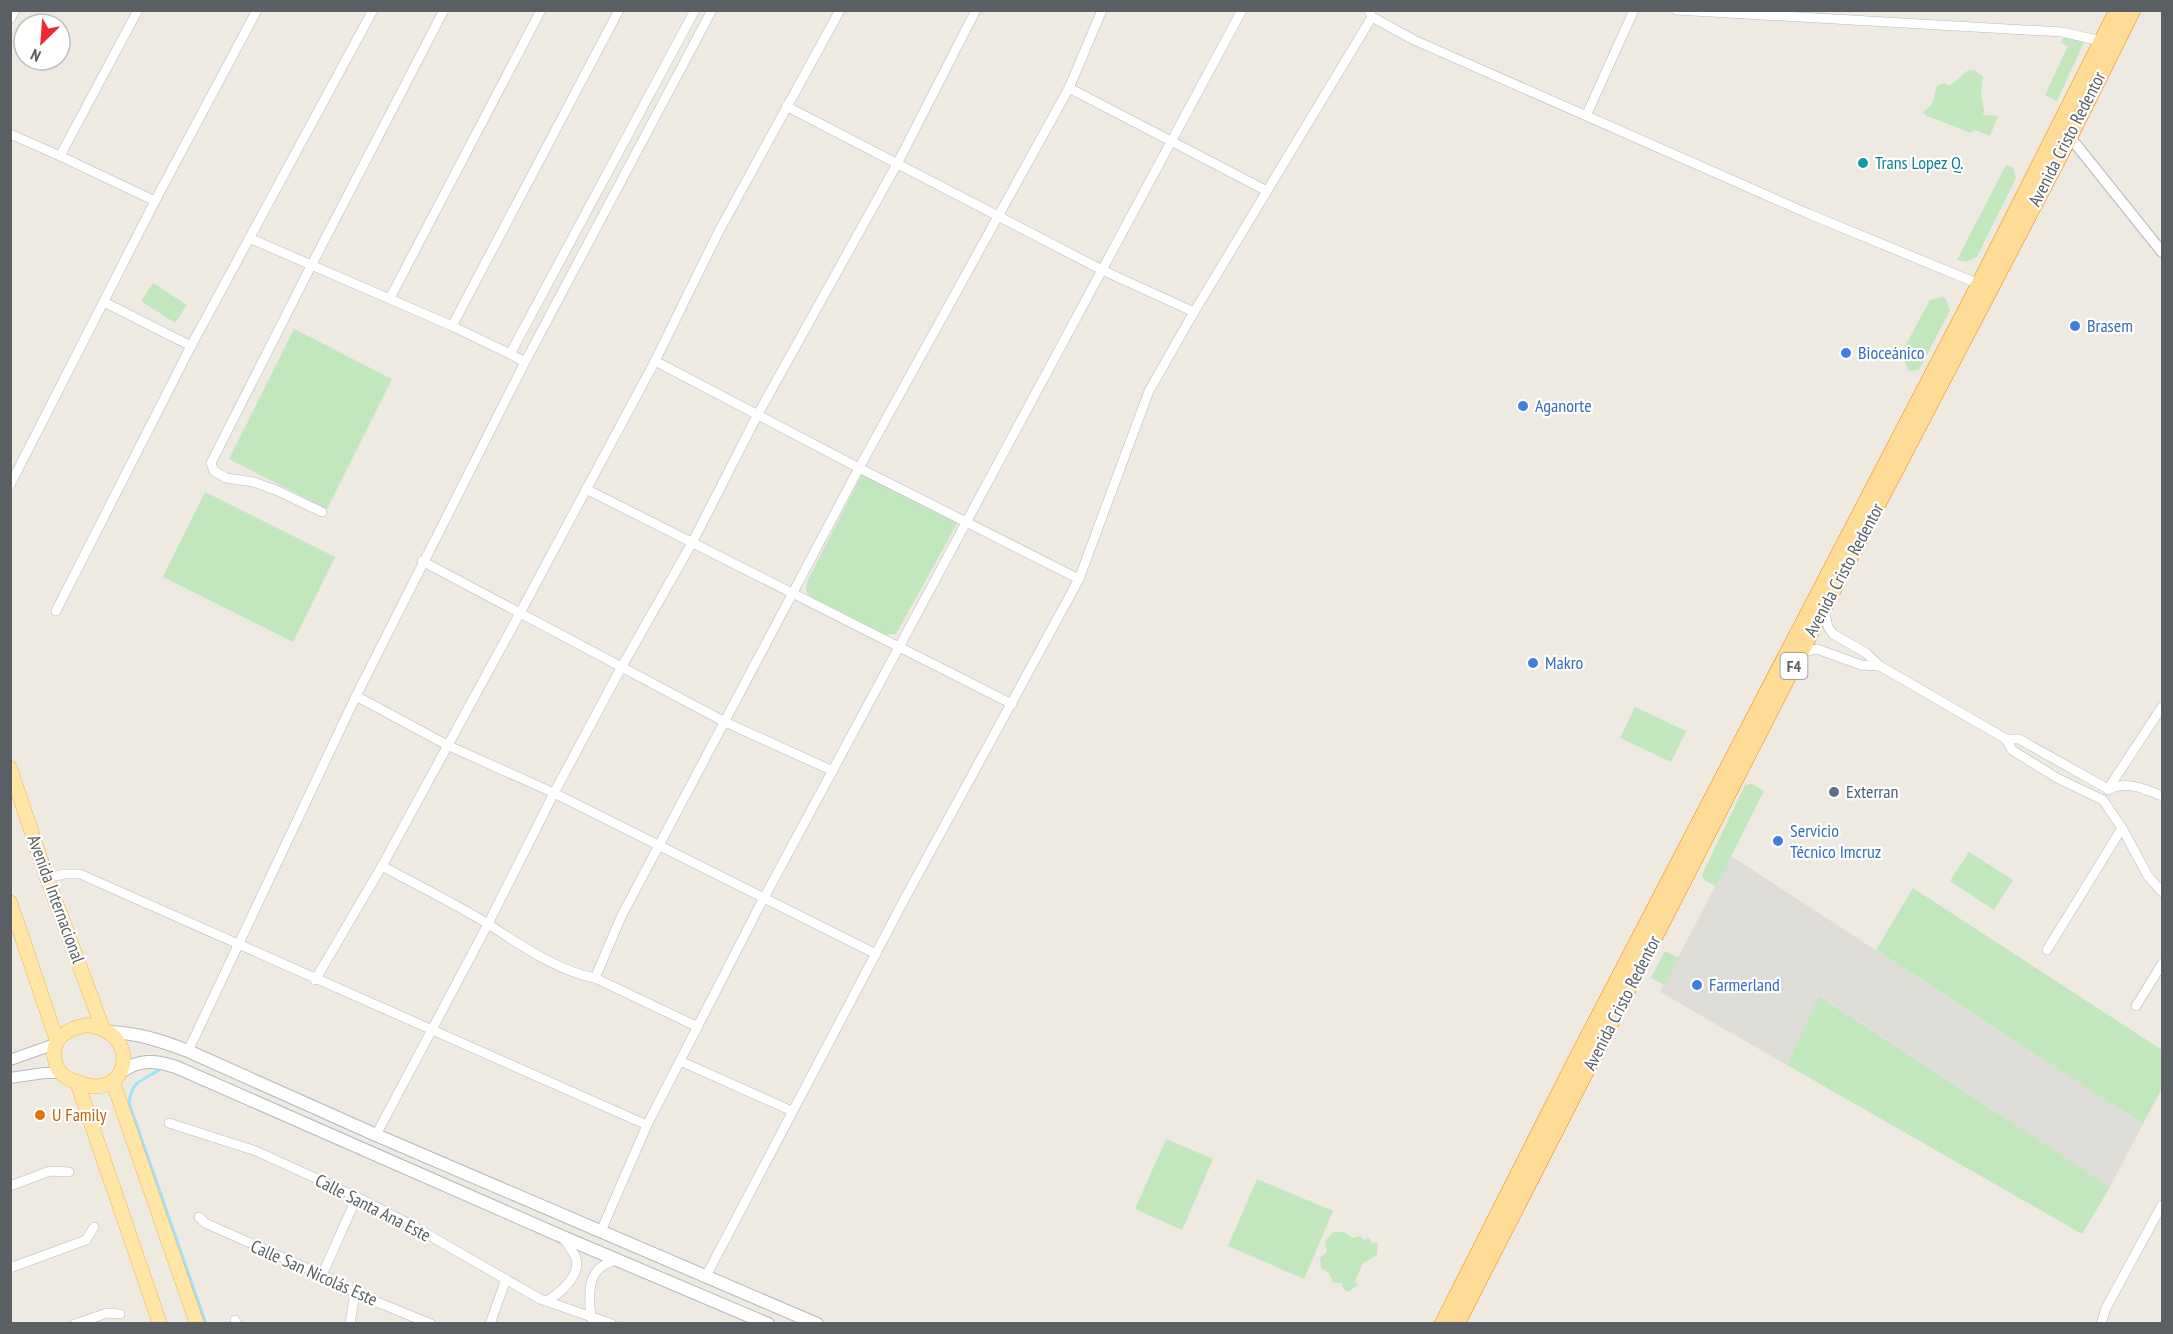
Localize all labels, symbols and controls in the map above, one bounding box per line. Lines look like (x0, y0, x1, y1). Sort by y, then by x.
north arrow (12, 12, 72, 72)
text: N (28, 45, 44, 66)
street label: Avenida Cristo Redentor (2023, 67, 2111, 210)
place label: Trans Lopez Q. (1875, 151, 1964, 174)
marker: Trans Lopez Q. (1856, 156, 1870, 170)
place label: Brasem (2087, 314, 2133, 337)
marker: Brasem (2068, 319, 2082, 333)
place label: Bioceánico (1858, 341, 1925, 364)
marker: Bioceánico (1839, 346, 1853, 360)
place label: Aganorte (1535, 394, 1592, 417)
marker: Aganorte (1516, 399, 1530, 413)
street label: Avenida Cristo Redentor (1799, 499, 1889, 641)
place label: Makro (1545, 651, 1584, 674)
road number: F4 (1780, 653, 1808, 679)
marker: Makro (1526, 656, 1540, 670)
place label: Exterran (1846, 780, 1898, 803)
marker: Exterran (1827, 785, 1841, 799)
place label: Servicio Técnico Imcruz (1790, 819, 1881, 863)
street label: Avenida Internacional (23, 832, 91, 967)
marker: Servicio Técnico Imcruz (1771, 834, 1785, 848)
street label: Avenida Cristo Redentor (1578, 931, 1666, 1074)
place label: Farmerland (1709, 973, 1780, 996)
marker: Farmerland (1690, 978, 1704, 992)
place label: U Family (52, 1103, 107, 1126)
marker: U Family (33, 1108, 47, 1122)
street label: Calle Santa Ana Este (312, 1169, 435, 1247)
street label: Calle San Nicolás Este (247, 1234, 381, 1311)

